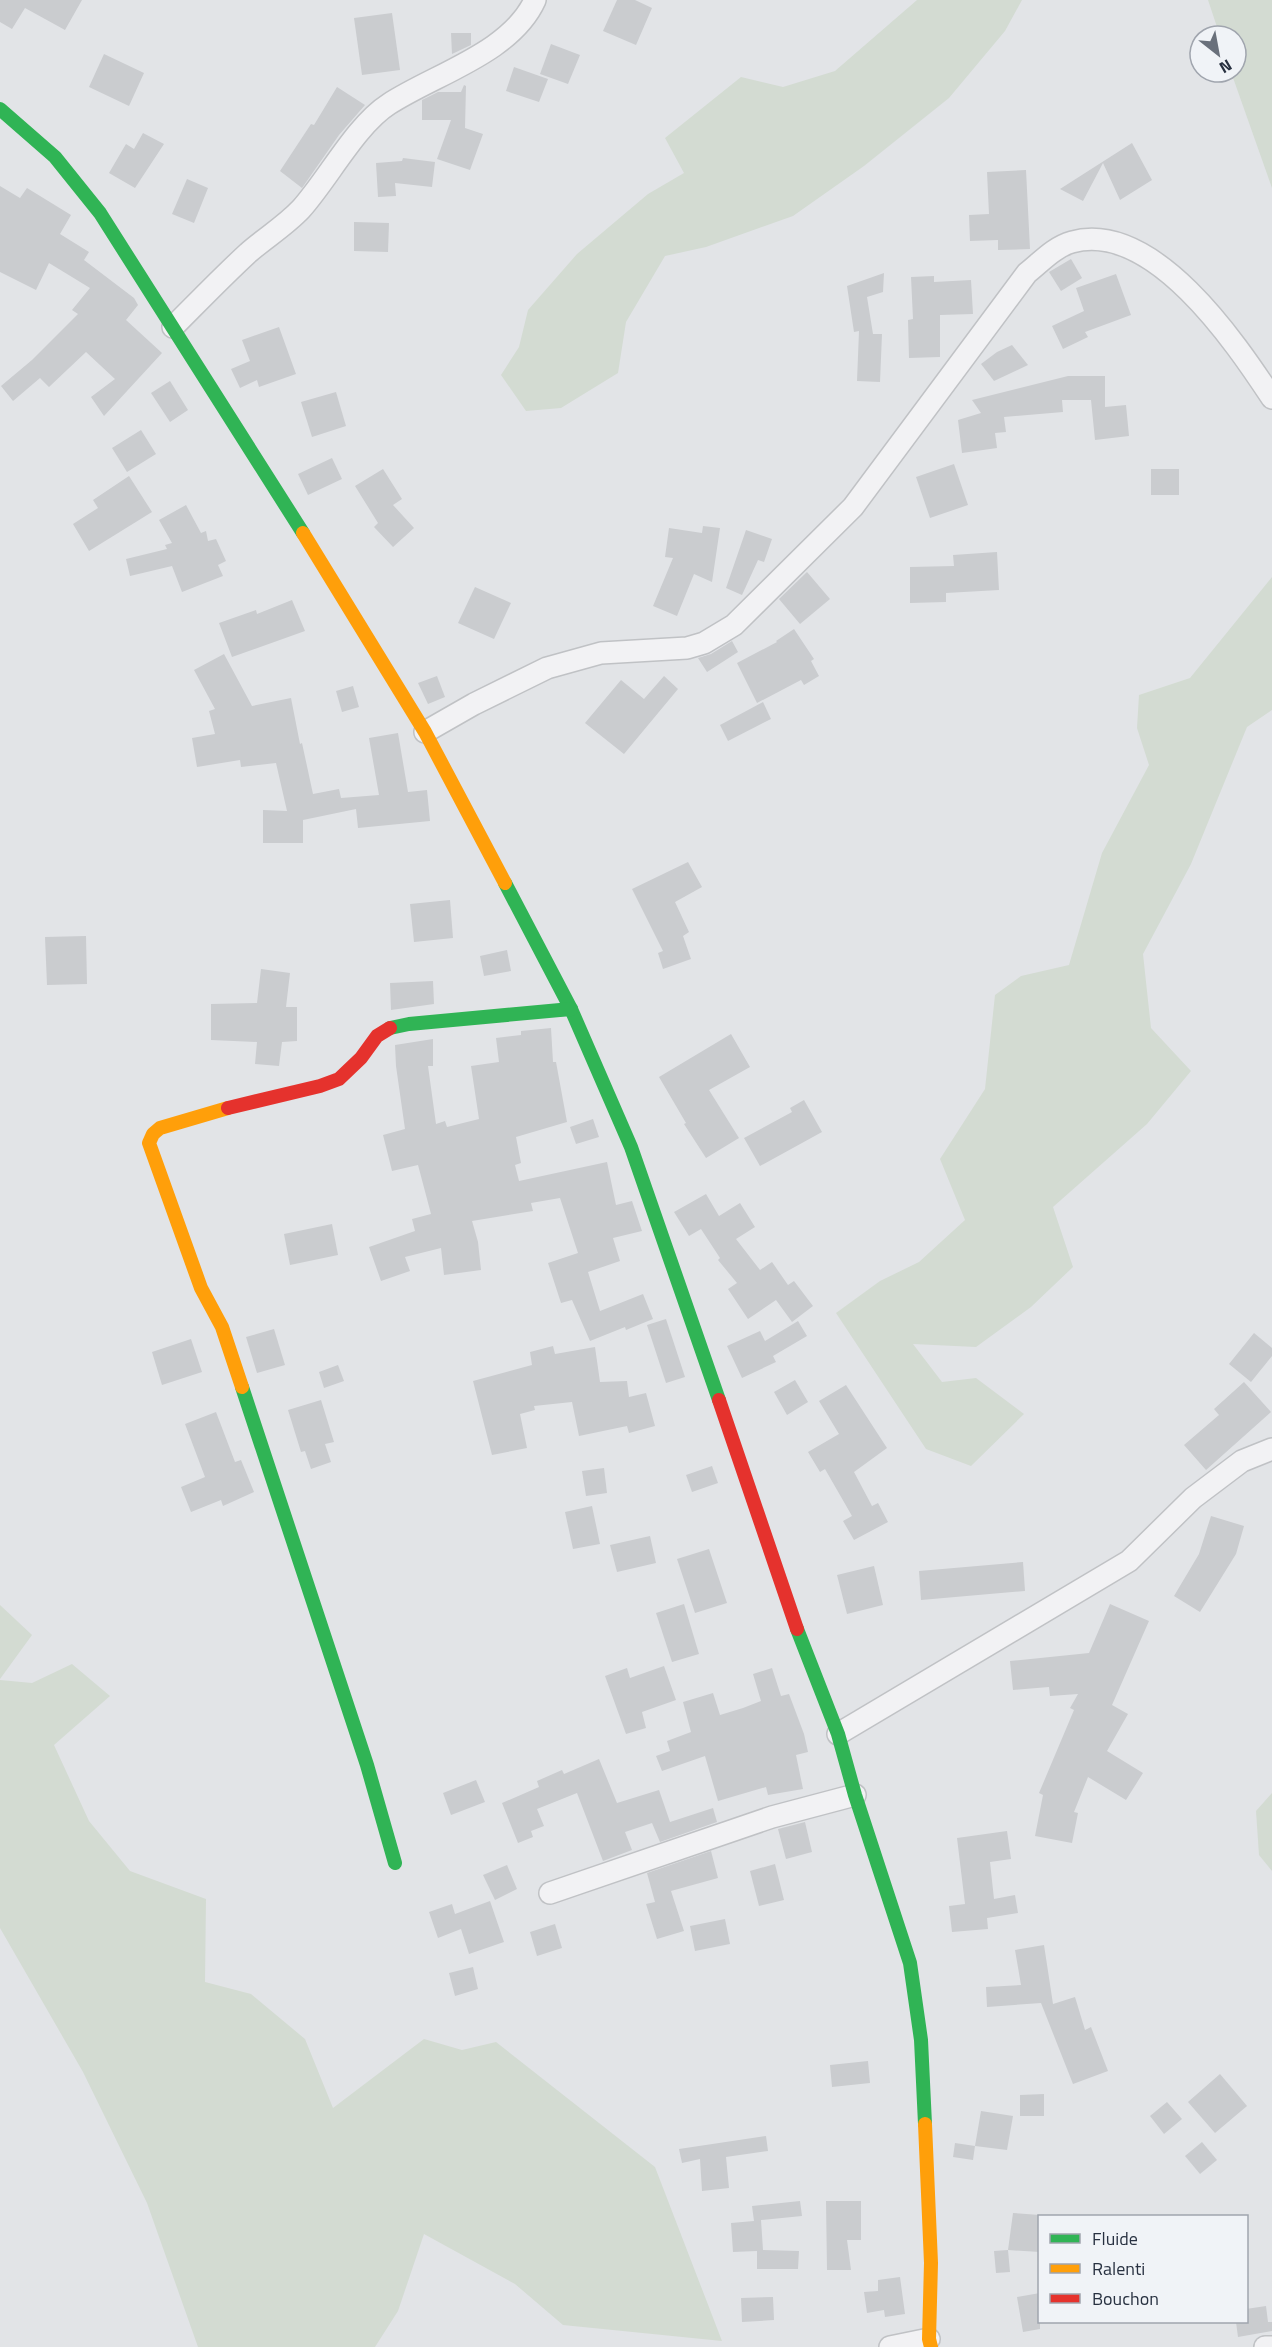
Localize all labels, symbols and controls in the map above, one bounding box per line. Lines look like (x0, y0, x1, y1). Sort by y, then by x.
north arrow (1188, 24, 1248, 84)
text: N (1215, 54, 1237, 80)
legend (1038, 2215, 1248, 2323)
text: Fluide (1092, 2225, 1138, 2252)
text: Ralenti (1092, 2255, 1145, 2282)
text: Bouchon (1092, 2285, 1159, 2312)

